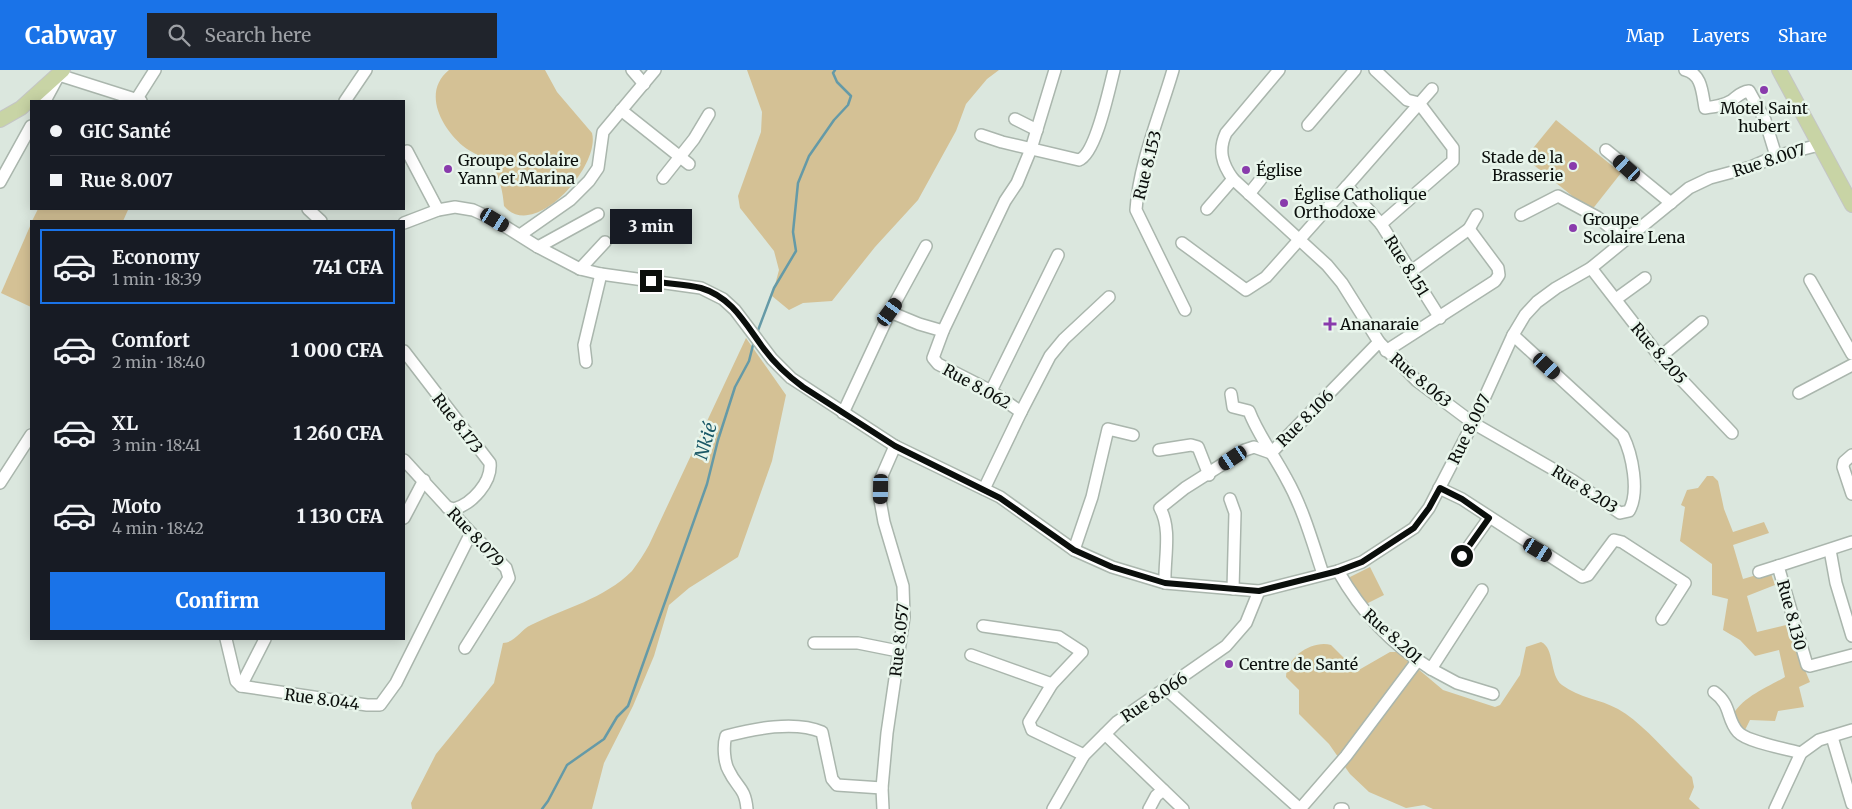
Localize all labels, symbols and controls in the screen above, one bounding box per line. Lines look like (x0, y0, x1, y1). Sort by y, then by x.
search box (147, 13, 497, 58)
text: Cabway (25, 20, 117, 51)
icon: search (165, 21, 193, 49)
text: Search here (205, 23, 311, 47)
text: Map (1626, 24, 1664, 47)
text: Layers (1692, 24, 1750, 47)
text: Share (1778, 24, 1827, 47)
marker: Motel Saint hubert (1758, 84, 1770, 96)
place label: Motel Saint hubert (1720, 98, 1809, 136)
text: GIC Santé (80, 119, 171, 143)
street label: Rue 8.153 (1129, 128, 1165, 202)
street label: Rue 8.007 (1730, 139, 1808, 181)
place label: Stade de la Brasserie (1481, 147, 1563, 185)
place label: Groupe Scolaire Yann et Marina (457, 150, 579, 188)
car (1610, 152, 1643, 184)
place label: Église (1256, 160, 1302, 180)
marker: Stade de la Brasserie (1567, 160, 1579, 172)
marker: Groupe Scolaire Yann et Marina (442, 163, 454, 175)
marker: Église (1240, 164, 1252, 176)
text: Rue 8.007 (80, 168, 173, 192)
place label: Église Catholique Orthodoxe (1294, 184, 1427, 222)
marker: Église Catholique Orthodoxe (1278, 197, 1290, 209)
car (478, 206, 511, 234)
callout: 3 min (610, 208, 692, 244)
place label: Groupe Scolaire Lena (1583, 209, 1686, 247)
text: 3 min (628, 216, 674, 236)
marker: Groupe Scolaire Lena (1567, 222, 1579, 234)
street label: Rue 8.151 (1380, 232, 1434, 300)
icon: car (52, 244, 97, 289)
text: Economy (112, 245, 200, 269)
text: 741 CFA (312, 255, 383, 279)
text: 1 min · 18:39 (112, 269, 202, 289)
route end (640, 270, 662, 292)
car (875, 295, 904, 329)
place label: Ananaraie (1339, 314, 1419, 334)
marker: Ananaraie (1324, 318, 1336, 330)
street label: Rue 8.205 (1627, 318, 1691, 388)
icon: car (52, 327, 97, 372)
text: Comfort (112, 328, 190, 352)
text: 1 000 CFA (290, 338, 383, 362)
street label: Rue 8.063 (1386, 349, 1456, 411)
car (1530, 350, 1563, 382)
text: 2 min · 18:40 (112, 352, 205, 372)
street label: Rue 8.062 (939, 359, 1015, 413)
street label: Rue 8.106 (1272, 385, 1338, 451)
street label: Rue 8.173 (428, 389, 488, 457)
street label: Rue 8.007 (1443, 391, 1495, 467)
icon: car (52, 410, 97, 455)
text: XL (112, 411, 138, 435)
water label: Nkié (689, 419, 722, 462)
text: 1 260 CFA (293, 421, 383, 445)
text: 3 min · 18:41 (112, 435, 201, 455)
car (1216, 443, 1249, 473)
street label: Rue 8.203 (1548, 461, 1622, 517)
car (873, 474, 888, 504)
icon: car (52, 493, 97, 538)
text: Moto (112, 494, 161, 518)
street label: Rue 8.079 (443, 503, 509, 571)
text: 1 130 CFA (297, 504, 383, 528)
text: 4 min · 18:42 (112, 518, 204, 538)
car (1521, 536, 1554, 564)
route start (1451, 545, 1473, 567)
button: Confirm (50, 572, 385, 630)
street label: Rue 8.130 (1773, 578, 1811, 652)
street label: Rue 8.057 (885, 602, 913, 678)
street label: Rue 8.201 (1359, 604, 1427, 668)
place label: Centre de Santé (1239, 654, 1358, 674)
marker: Centre de Santé (1223, 658, 1235, 670)
street label: Rue 8.066 (1117, 667, 1191, 726)
street label: Rue 8.044 (283, 684, 361, 714)

